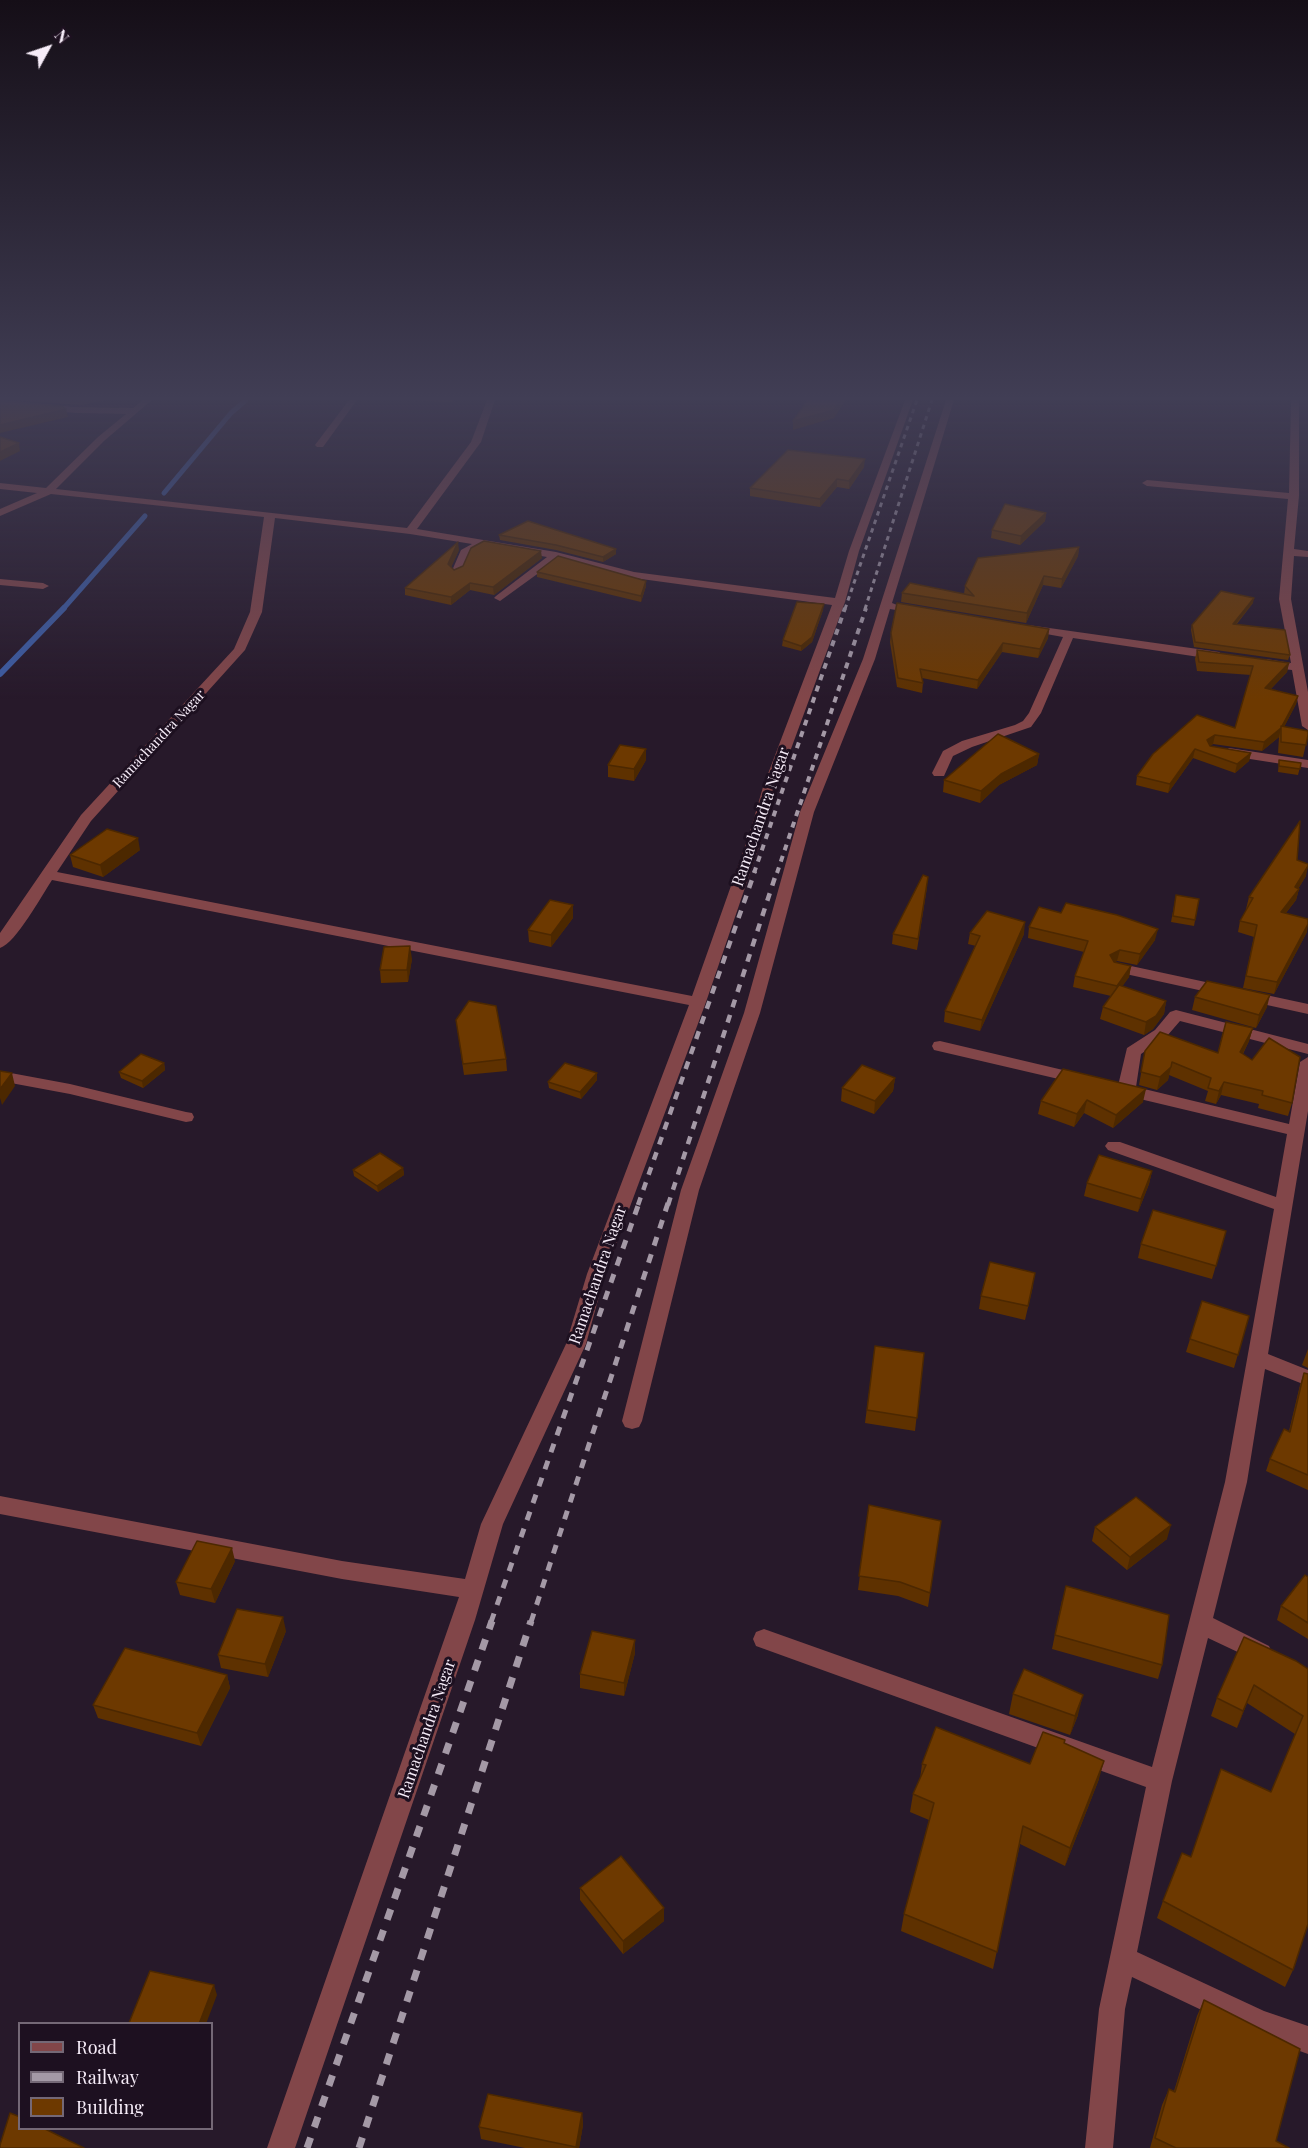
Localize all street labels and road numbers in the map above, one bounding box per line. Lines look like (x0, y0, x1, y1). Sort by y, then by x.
street label: Ramachandra Nagar (109, 687, 209, 791)
street label: Ramachandra Nagar (728, 745, 794, 889)
street label: Ramachandra Nagar (565, 1203, 631, 1347)
street label: Ramachandra Nagar (394, 1657, 460, 1801)

